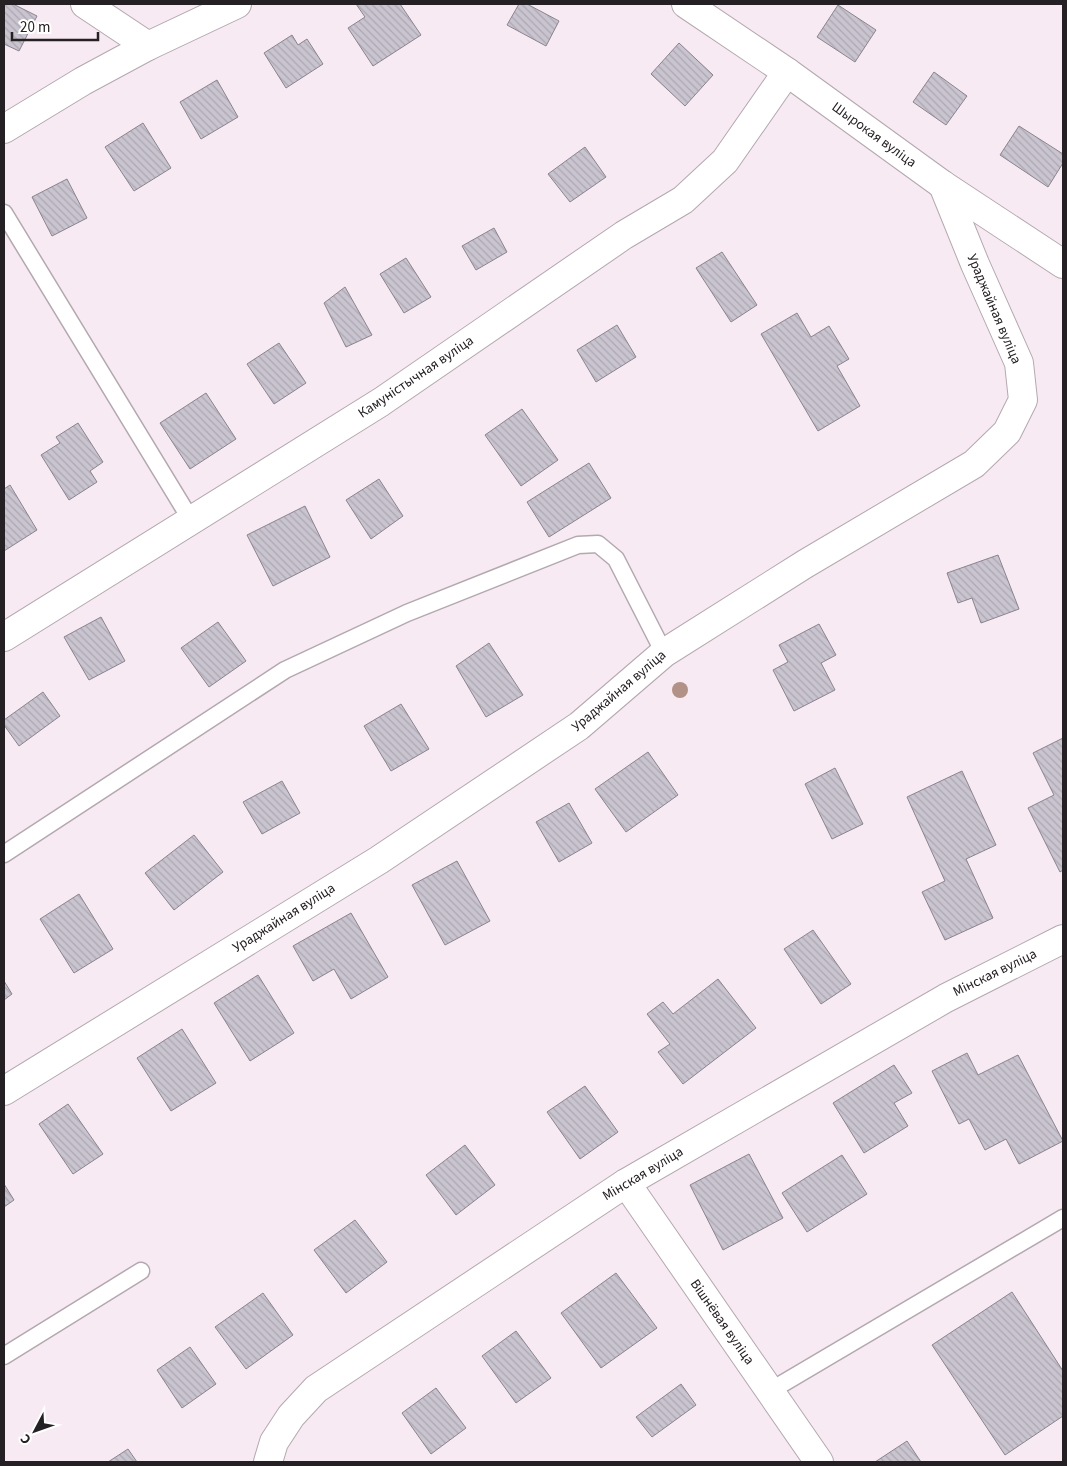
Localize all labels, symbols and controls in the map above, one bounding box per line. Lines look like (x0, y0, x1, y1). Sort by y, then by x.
scale bar (12, 10, 99, 42)
text: 20 m (20, 17, 50, 38)
street label: Шырокая вуліца (828, 97, 920, 173)
street label: Ураджайная вуліца (962, 251, 1026, 367)
street label: Камуністычная вуліца (354, 331, 478, 423)
street label: Ураджайная вуліца (568, 646, 670, 736)
street label: Ураджайная вуліца (229, 878, 339, 958)
street label: Мінская вуліца (950, 944, 1040, 1002)
street label: Мінская вуліца (599, 1142, 687, 1206)
street label: Вішнёвая вуліца (685, 1275, 759, 1369)
north arrow (10, 1406, 60, 1456)
text: С (16, 1429, 36, 1449)

